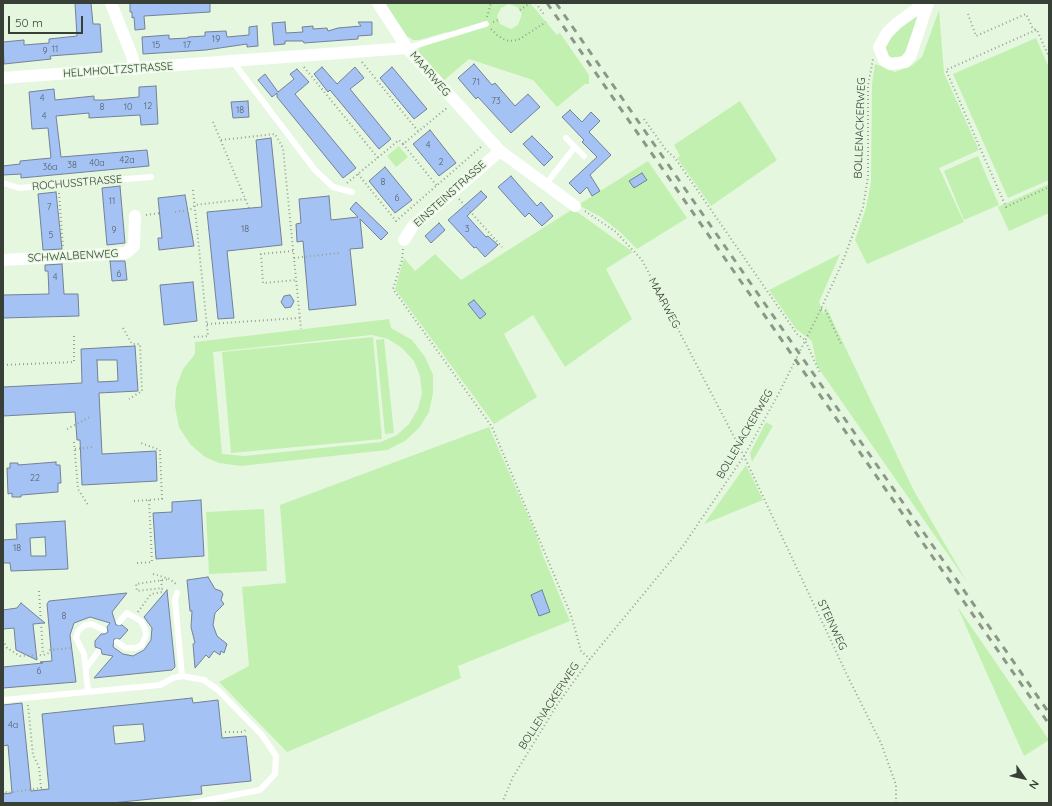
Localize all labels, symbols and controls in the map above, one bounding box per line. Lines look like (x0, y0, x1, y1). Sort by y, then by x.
scale bar (10, 8, 85, 34)
text: 50 m (15, 15, 43, 30)
house number: 19 (212, 34, 220, 44)
house number: 15 (152, 40, 160, 50)
house number: 17 (183, 40, 191, 50)
house number: 11 (52, 44, 58, 54)
house number: 9 (42, 46, 48, 56)
street label: MAARWEG (407, 49, 453, 99)
street label: HELMHOLTZSTRASSE (63, 60, 173, 80)
house number: 71 (472, 77, 480, 87)
street label: BOLLENACKERWEG (852, 77, 868, 179)
house number: 4 (40, 93, 44, 103)
house number: 73 (491, 96, 501, 106)
house number: 12 (144, 101, 152, 111)
house number: 8 (100, 102, 104, 112)
house number: 10 (124, 102, 132, 112)
house number: 18 (236, 105, 244, 115)
house number: 4 (42, 111, 46, 121)
house number: 4 (426, 140, 430, 150)
house number: 42a (119, 155, 135, 165)
house number: 2 (439, 157, 443, 167)
house number: 40a (89, 158, 105, 168)
street label: EINSTEINSTRASSE (411, 158, 489, 230)
house number: 38 (67, 160, 77, 170)
house number: 36a (42, 162, 58, 172)
street label: ROCHUSSTRASSE (31, 172, 123, 194)
house number: 8 (381, 177, 385, 187)
house number: 6 (395, 193, 399, 203)
house number: 11 (109, 196, 115, 206)
house number: 7 (47, 202, 51, 212)
house number: 18 (241, 224, 249, 234)
house number: 3 (465, 224, 469, 234)
house number: 9 (111, 225, 117, 235)
house number: 5 (49, 230, 53, 240)
street label: SCHWALBENWEG (27, 247, 119, 265)
house number: 6 (117, 269, 121, 279)
house number: 4 (53, 272, 57, 282)
street label: MAARWEG (645, 276, 683, 330)
street label: BOLLENACKERWEG (714, 387, 776, 481)
house number: 22 (30, 473, 40, 483)
house number: 18 (13, 543, 21, 553)
street label: STEINWEG (815, 598, 849, 652)
house number: 8 (62, 611, 66, 621)
street label: BOLLENACKERWEG (516, 660, 582, 752)
house number: 6 (37, 666, 41, 676)
house number: 4a (8, 720, 18, 730)
north arrow (1004, 758, 1044, 798)
text: N (1026, 777, 1042, 792)

